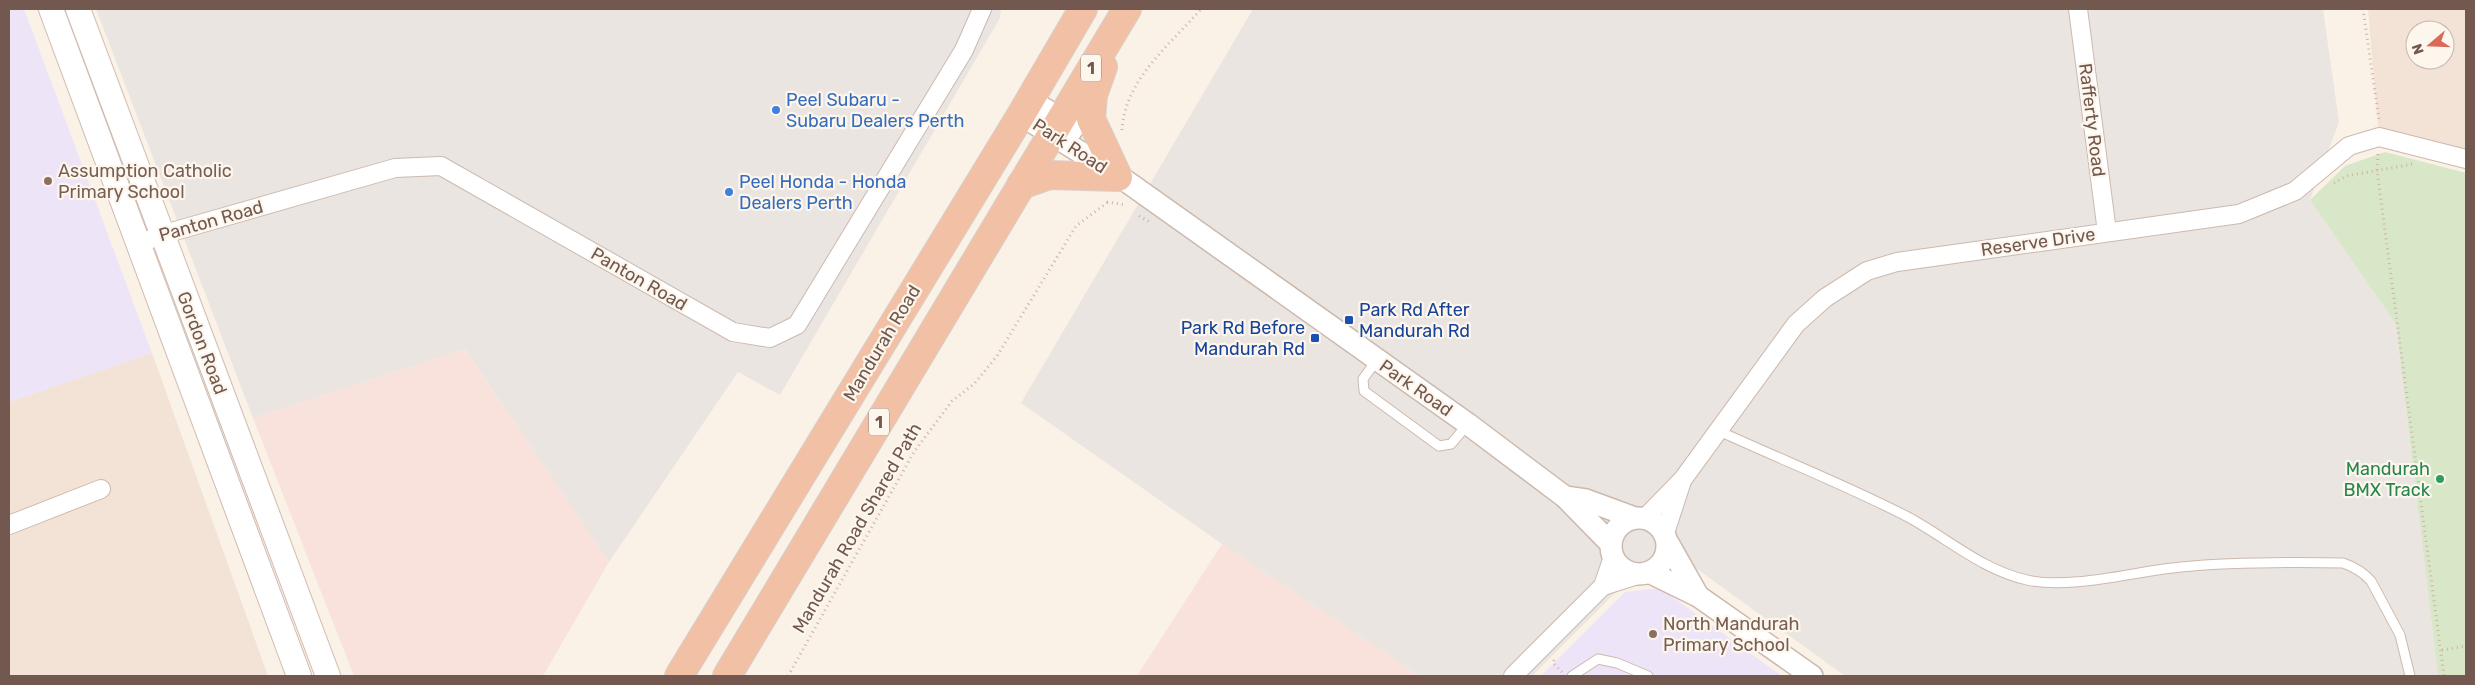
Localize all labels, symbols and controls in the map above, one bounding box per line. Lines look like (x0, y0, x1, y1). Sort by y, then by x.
north arrow (2405, 20, 2455, 70)
text: N (2409, 42, 2428, 57)
road number: 1 (1081, 54, 1101, 82)
street label: Rafferty Road (2074, 62, 2110, 178)
place label: Peel Subaru - Subaru Dealers Perth (786, 89, 964, 132)
marker: Peel Subaru - Subaru Dealers Perth (770, 104, 782, 116)
street label: Park Road (1029, 114, 1111, 178)
place label: Assumption Catholic Primary School (58, 160, 232, 203)
place label: Peel Honda - Honda Dealers Perth (739, 171, 906, 214)
marker: Assumption Catholic Primary School (42, 175, 54, 187)
marker: Peel Honda - Honda Dealers Perth (723, 186, 735, 198)
street label: Panton Road (156, 196, 266, 246)
street label: Reserve Drive (1979, 223, 2097, 261)
street label: Panton Road (587, 243, 691, 315)
street label: Mandurah Road (839, 281, 925, 405)
street label: Gordon Road (172, 289, 232, 397)
place label: Park Rd After Mandurah Rd (1359, 299, 1470, 342)
marker: Park Rd After Mandurah Rd (1343, 314, 1355, 326)
place label: Park Rd Before Mandurah Rd (1181, 317, 1305, 360)
marker: Park Rd Before Mandurah Rd (1309, 332, 1321, 344)
street label: Park Road (1375, 355, 1457, 421)
road number: 1 (869, 408, 889, 436)
street label: Mandurah Road Shared Path (788, 419, 926, 637)
place label: Mandurah BMX Track (2344, 458, 2431, 501)
marker: Mandurah BMX Track (2434, 473, 2446, 485)
place label: North Mandurah Primary School (1663, 613, 1799, 656)
marker: North Mandurah Primary School (1647, 628, 1659, 640)

